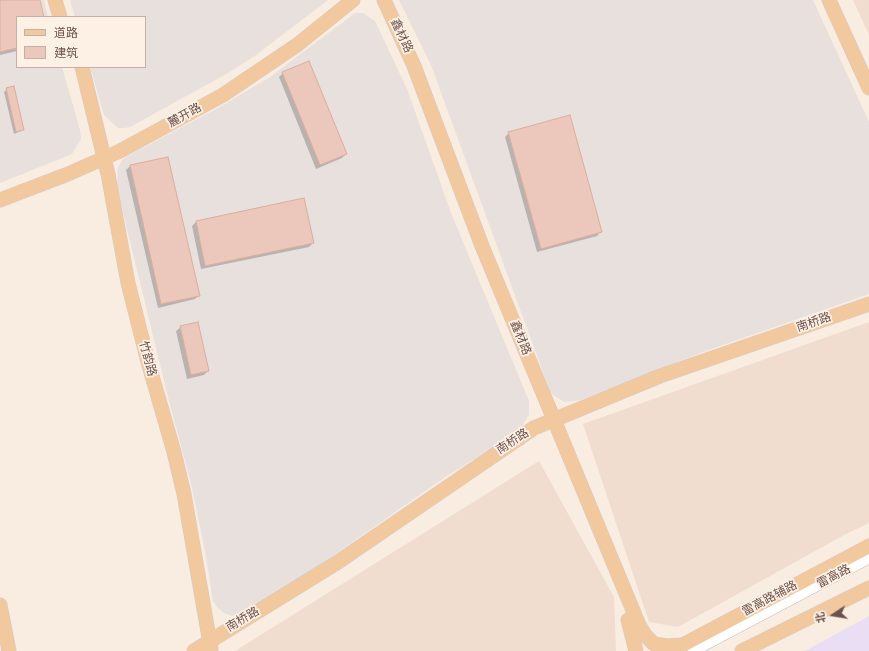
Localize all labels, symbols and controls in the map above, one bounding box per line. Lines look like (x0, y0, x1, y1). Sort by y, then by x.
legend (16, 16, 146, 68)
street label: 鑫材路 (387, 17, 415, 55)
text: 道路 (54, 25, 78, 41)
text: 建筑 (54, 45, 78, 61)
street label: 麓开路 (166, 101, 204, 131)
street label: 南桥路 (795, 310, 833, 336)
street label: 鑫材路 (507, 319, 533, 357)
street label: 竹韵路 (135, 340, 159, 378)
street label: 南桥路 (494, 426, 532, 458)
street label: 雷高路 (815, 562, 853, 592)
street label: 雷高路辅路 (740, 579, 800, 619)
north arrow (813, 595, 853, 635)
street label: 南桥路 (224, 605, 262, 635)
text: 北 (812, 611, 829, 625)

